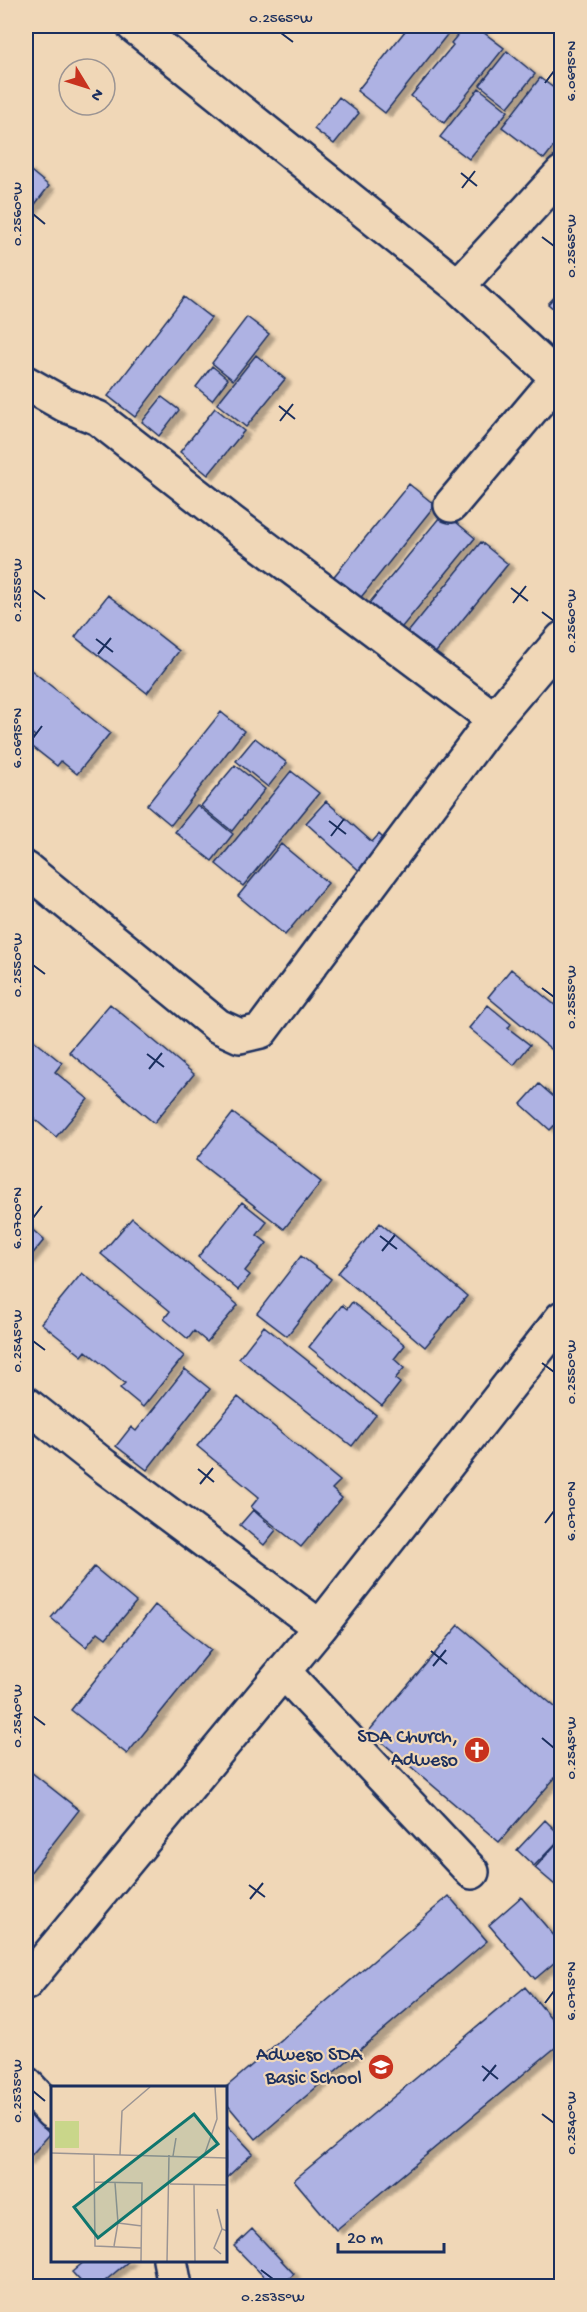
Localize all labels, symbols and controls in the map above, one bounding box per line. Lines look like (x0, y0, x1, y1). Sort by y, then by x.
text: 0.2565°W (249, 10, 313, 28)
text: 6.0695°N (563, 41, 581, 101)
north arrow (57, 57, 117, 117)
text: N (85, 84, 107, 104)
text: 0.2560°W (9, 182, 27, 246)
text: 0.2565°W (563, 214, 581, 278)
text: 0.2555°W (9, 558, 27, 622)
text: 0.2560°W (563, 589, 581, 653)
text: 6.0695°N (9, 708, 27, 768)
text: 0.2550°W (9, 933, 27, 997)
text: 0.2555°W (563, 965, 581, 1029)
text: 6.0700°N (9, 1187, 27, 1249)
text: 0.2545°W (9, 1309, 27, 1372)
text: 0.2550°W (563, 1340, 581, 1404)
text: 6.0710°N (563, 1481, 581, 1541)
text: 0.2540°W (9, 1684, 27, 1748)
text: 0.2545°W (563, 1716, 581, 1779)
place label: SDA Church, Adweso (357, 1727, 458, 1773)
church icon: SDA Church, Adweso (462, 1735, 492, 1765)
text: 6.0715°N (563, 1961, 581, 2021)
place label: Adweso SDA Basic School (256, 2045, 363, 2091)
school or university icon: Adweso SDA Basic School (366, 2052, 396, 2082)
text: 0.2535°W (9, 2059, 27, 2123)
inset map (51, 2086, 226, 2261)
text: 0.2540°W (563, 2091, 581, 2155)
scale bar (338, 2216, 444, 2254)
text: 20 m (347, 2229, 383, 2250)
text: 0.2535°W (241, 2289, 305, 2307)

